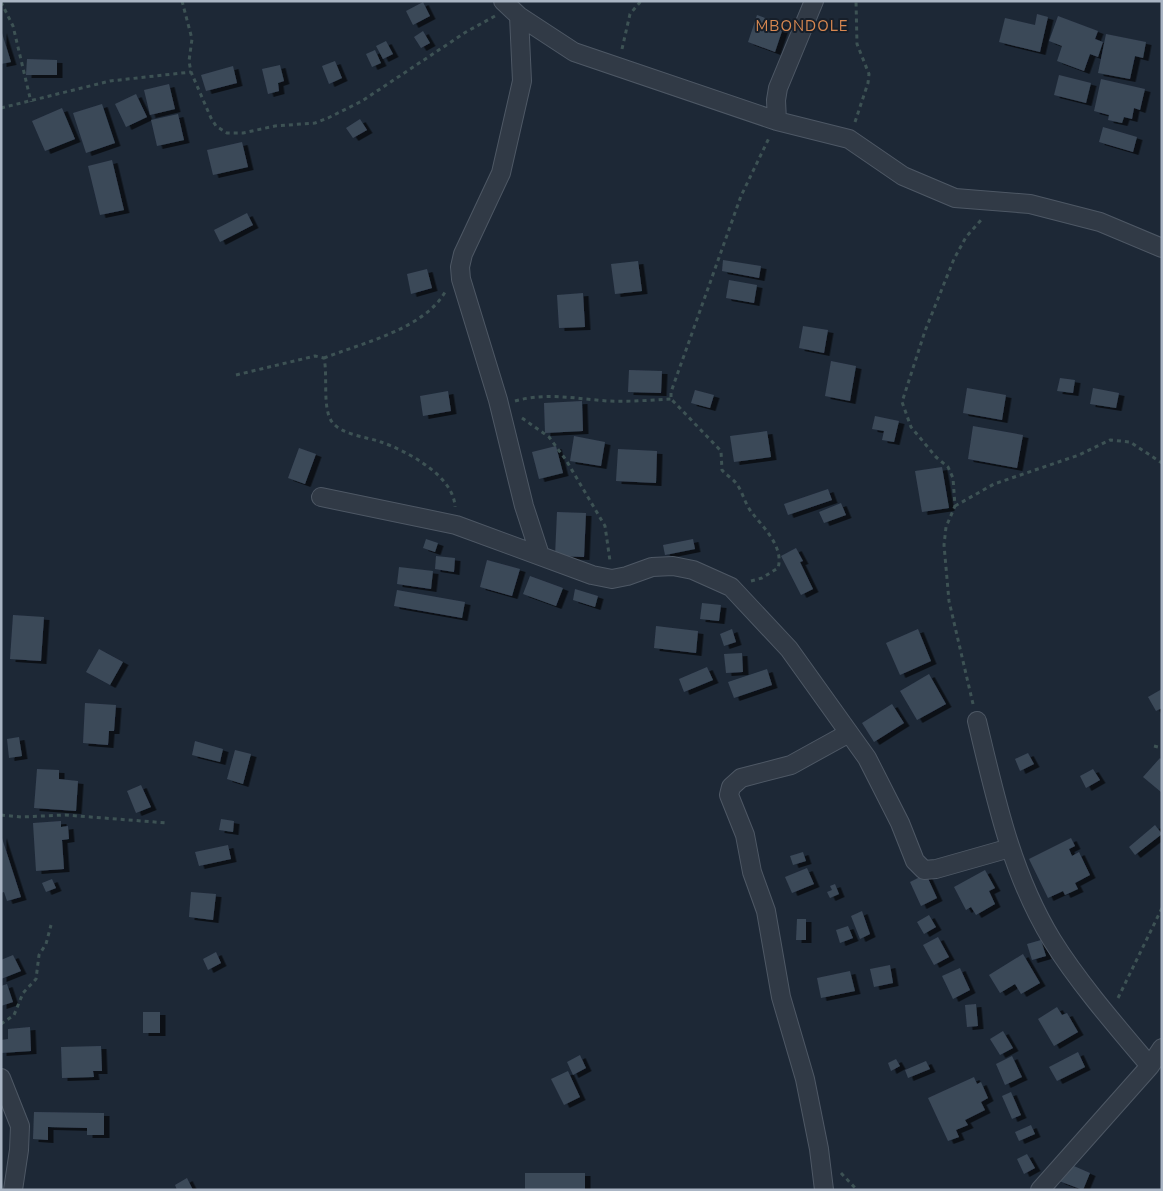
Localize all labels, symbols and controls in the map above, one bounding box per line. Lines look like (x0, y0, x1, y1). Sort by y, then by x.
district label: MBONDOLE (755, 16, 849, 36)

